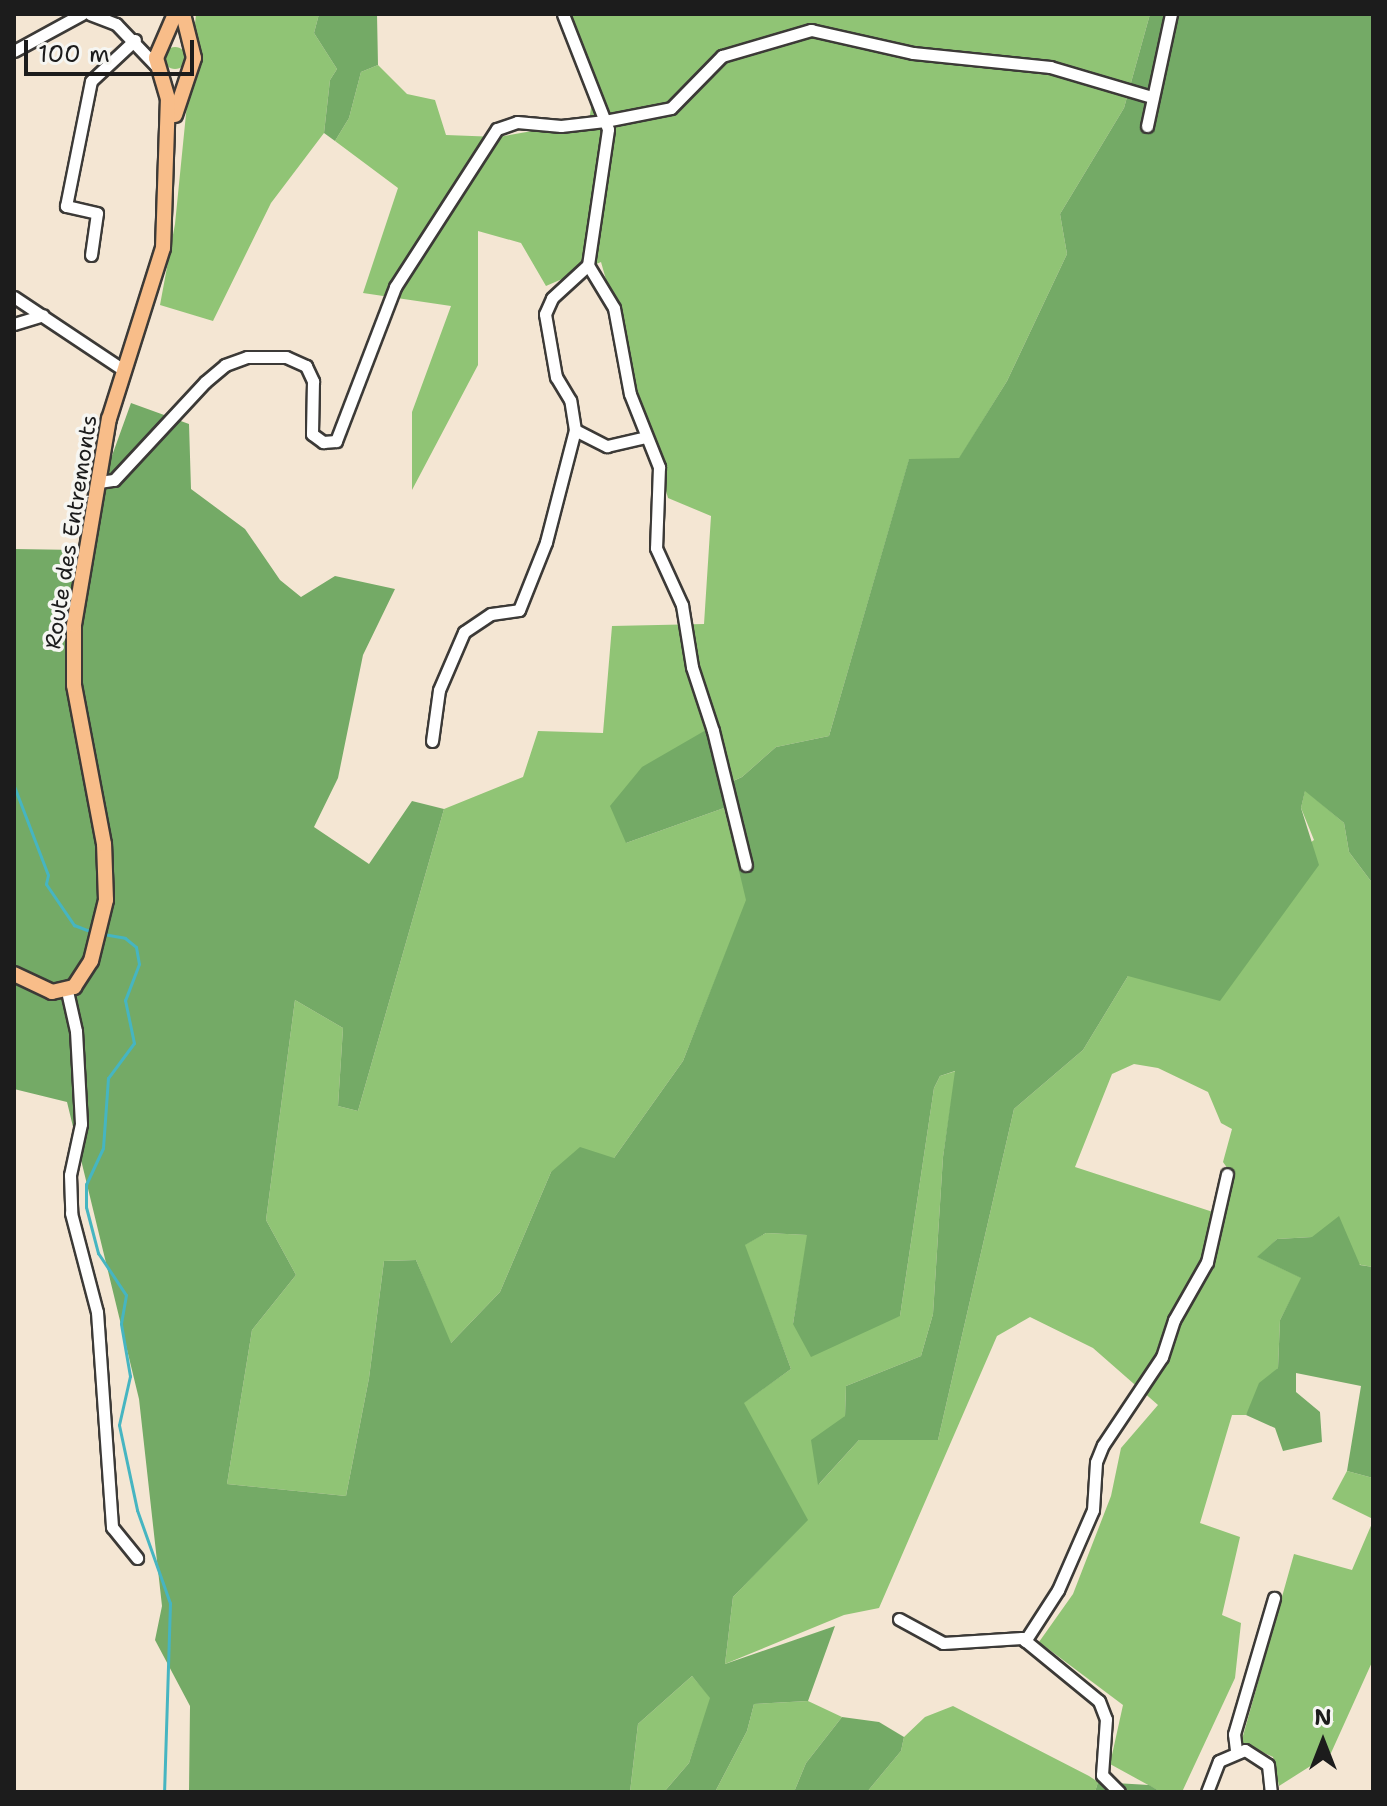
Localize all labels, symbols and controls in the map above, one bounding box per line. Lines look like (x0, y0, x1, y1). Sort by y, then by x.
scale bar (28, 24, 198, 74)
text: 100 m (38, 38, 110, 70)
street label: Route des Entremonts (39, 413, 103, 651)
north arrow (1283, 1702, 1363, 1782)
text: N (1314, 1703, 1332, 1732)

